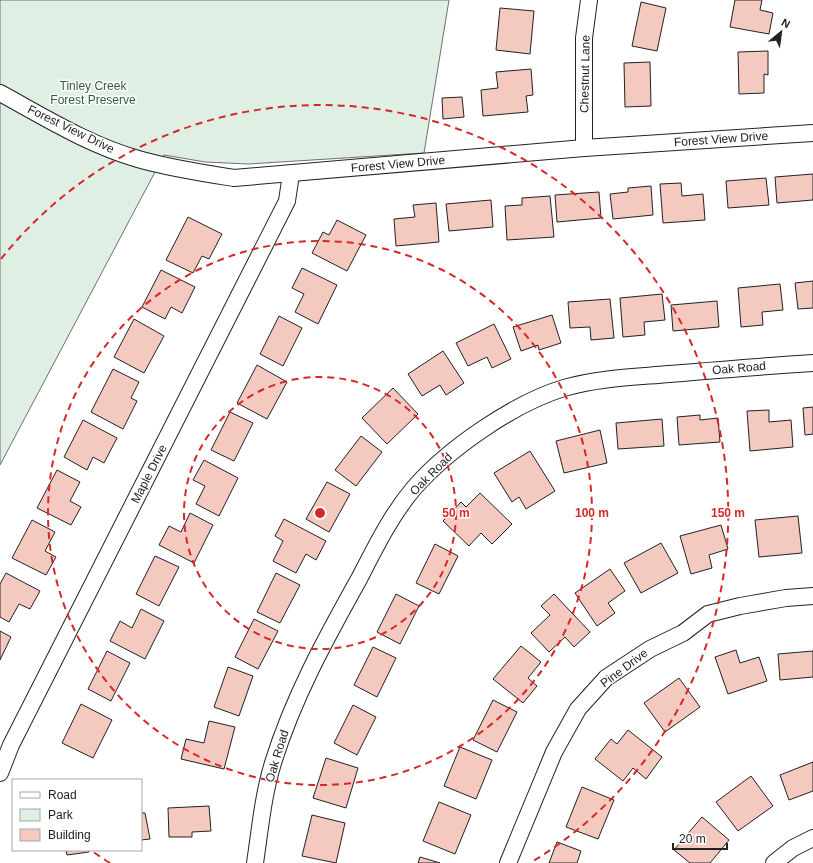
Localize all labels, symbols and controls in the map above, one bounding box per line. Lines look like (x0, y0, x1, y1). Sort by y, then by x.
north arrow (761, 12, 801, 52)
text: N (779, 16, 792, 30)
street label: Chestnut Lane (577, 35, 593, 113)
park label: Tinley Creek Forest Preserve (50, 79, 136, 107)
street label: Forest View Drive (25, 102, 117, 156)
street label: Forest View Drive (673, 129, 769, 149)
street label: Forest View Drive (350, 153, 446, 175)
street label: Oak Road (711, 359, 767, 377)
street label: Maple Drive (128, 442, 170, 506)
street label: Oak Road (407, 450, 455, 498)
centre of rings (313, 506, 327, 520)
text: 50 m (442, 506, 470, 520)
text: 100 m (575, 506, 609, 520)
text: 150 m (711, 506, 745, 520)
street label: Pine Drive (598, 646, 651, 690)
street label: Oak Road (262, 728, 292, 784)
legend (12, 779, 142, 851)
text: Road (48, 788, 77, 802)
text: Park (48, 808, 74, 822)
scale bar (673, 825, 727, 851)
text: Building (48, 828, 91, 842)
text: 20 m (679, 832, 706, 846)

